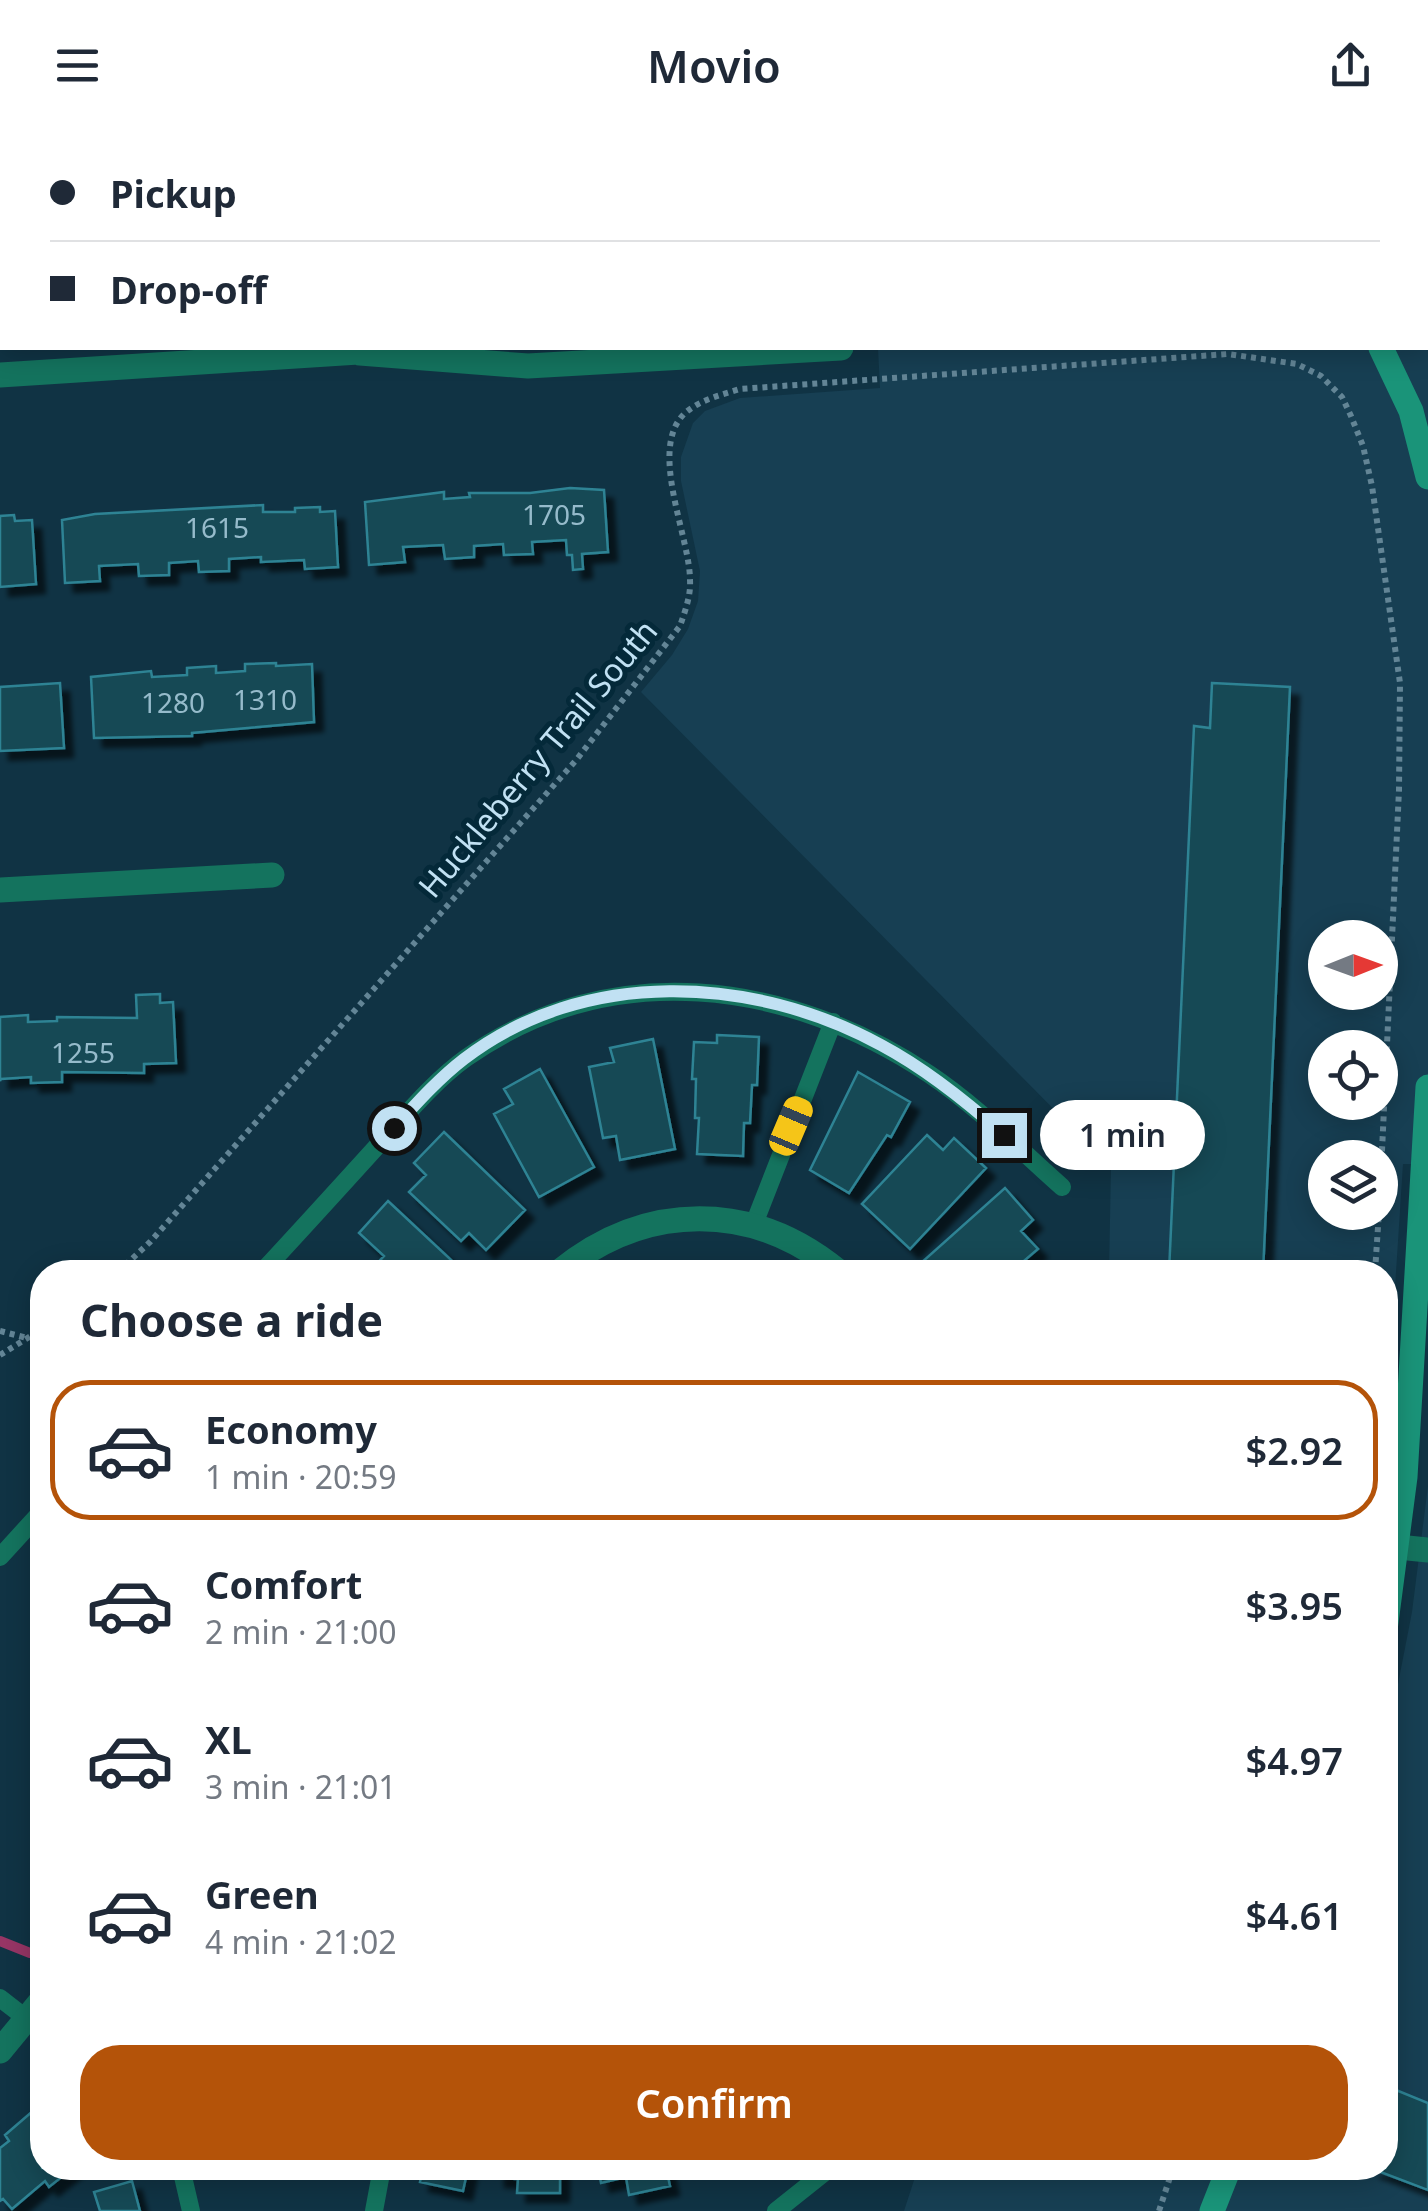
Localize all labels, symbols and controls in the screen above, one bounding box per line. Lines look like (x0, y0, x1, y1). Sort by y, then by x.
text: Movio (647, 35, 781, 96)
icon: menu (50, 38, 105, 93)
icon: share (1323, 38, 1378, 93)
text: Pickup (110, 167, 237, 219)
text: Drop-off (110, 263, 267, 315)
house number: 1705 (522, 495, 586, 533)
house number: 1615 (185, 508, 249, 546)
street label: Huckleberry Trail South (408, 610, 666, 906)
house number: 1310 (233, 680, 297, 718)
house number: 1280 (141, 683, 205, 721)
north arrow (1308, 920, 1398, 1010)
map controls (1308, 920, 1398, 1230)
button: locate (1308, 1030, 1398, 1120)
house number: 1255 (51, 1033, 115, 1071)
car (765, 1093, 817, 1159)
callout: 1 min (1039, 1100, 1204, 1170)
route start (372, 1106, 417, 1151)
route end (982, 1113, 1027, 1158)
text: 1 min (1079, 1113, 1166, 1156)
button: layers (1308, 1140, 1398, 1230)
text: Choose a ride (80, 1289, 383, 1350)
text: Economy (205, 1403, 377, 1455)
icon: car (85, 1405, 175, 1495)
text: $2.92 (1246, 1424, 1343, 1476)
text: 1 min · 20:59 (205, 1455, 397, 1498)
text: Comfort (205, 1558, 362, 1610)
icon: car (85, 1560, 175, 1650)
text: $3.95 (1246, 1579, 1343, 1631)
text: 2 min · 21:00 (205, 1610, 397, 1653)
text: XL (205, 1713, 252, 1765)
icon: car (85, 1715, 175, 1805)
text: $4.97 (1246, 1734, 1343, 1786)
text: 3 min · 21:01 (205, 1765, 397, 1808)
text: Green (205, 1868, 319, 1920)
icon: car (85, 1870, 175, 1960)
text: $4.61 (1246, 1889, 1343, 1941)
text: 4 min · 21:02 (205, 1920, 397, 1963)
button: Confirm (80, 2045, 1348, 2160)

